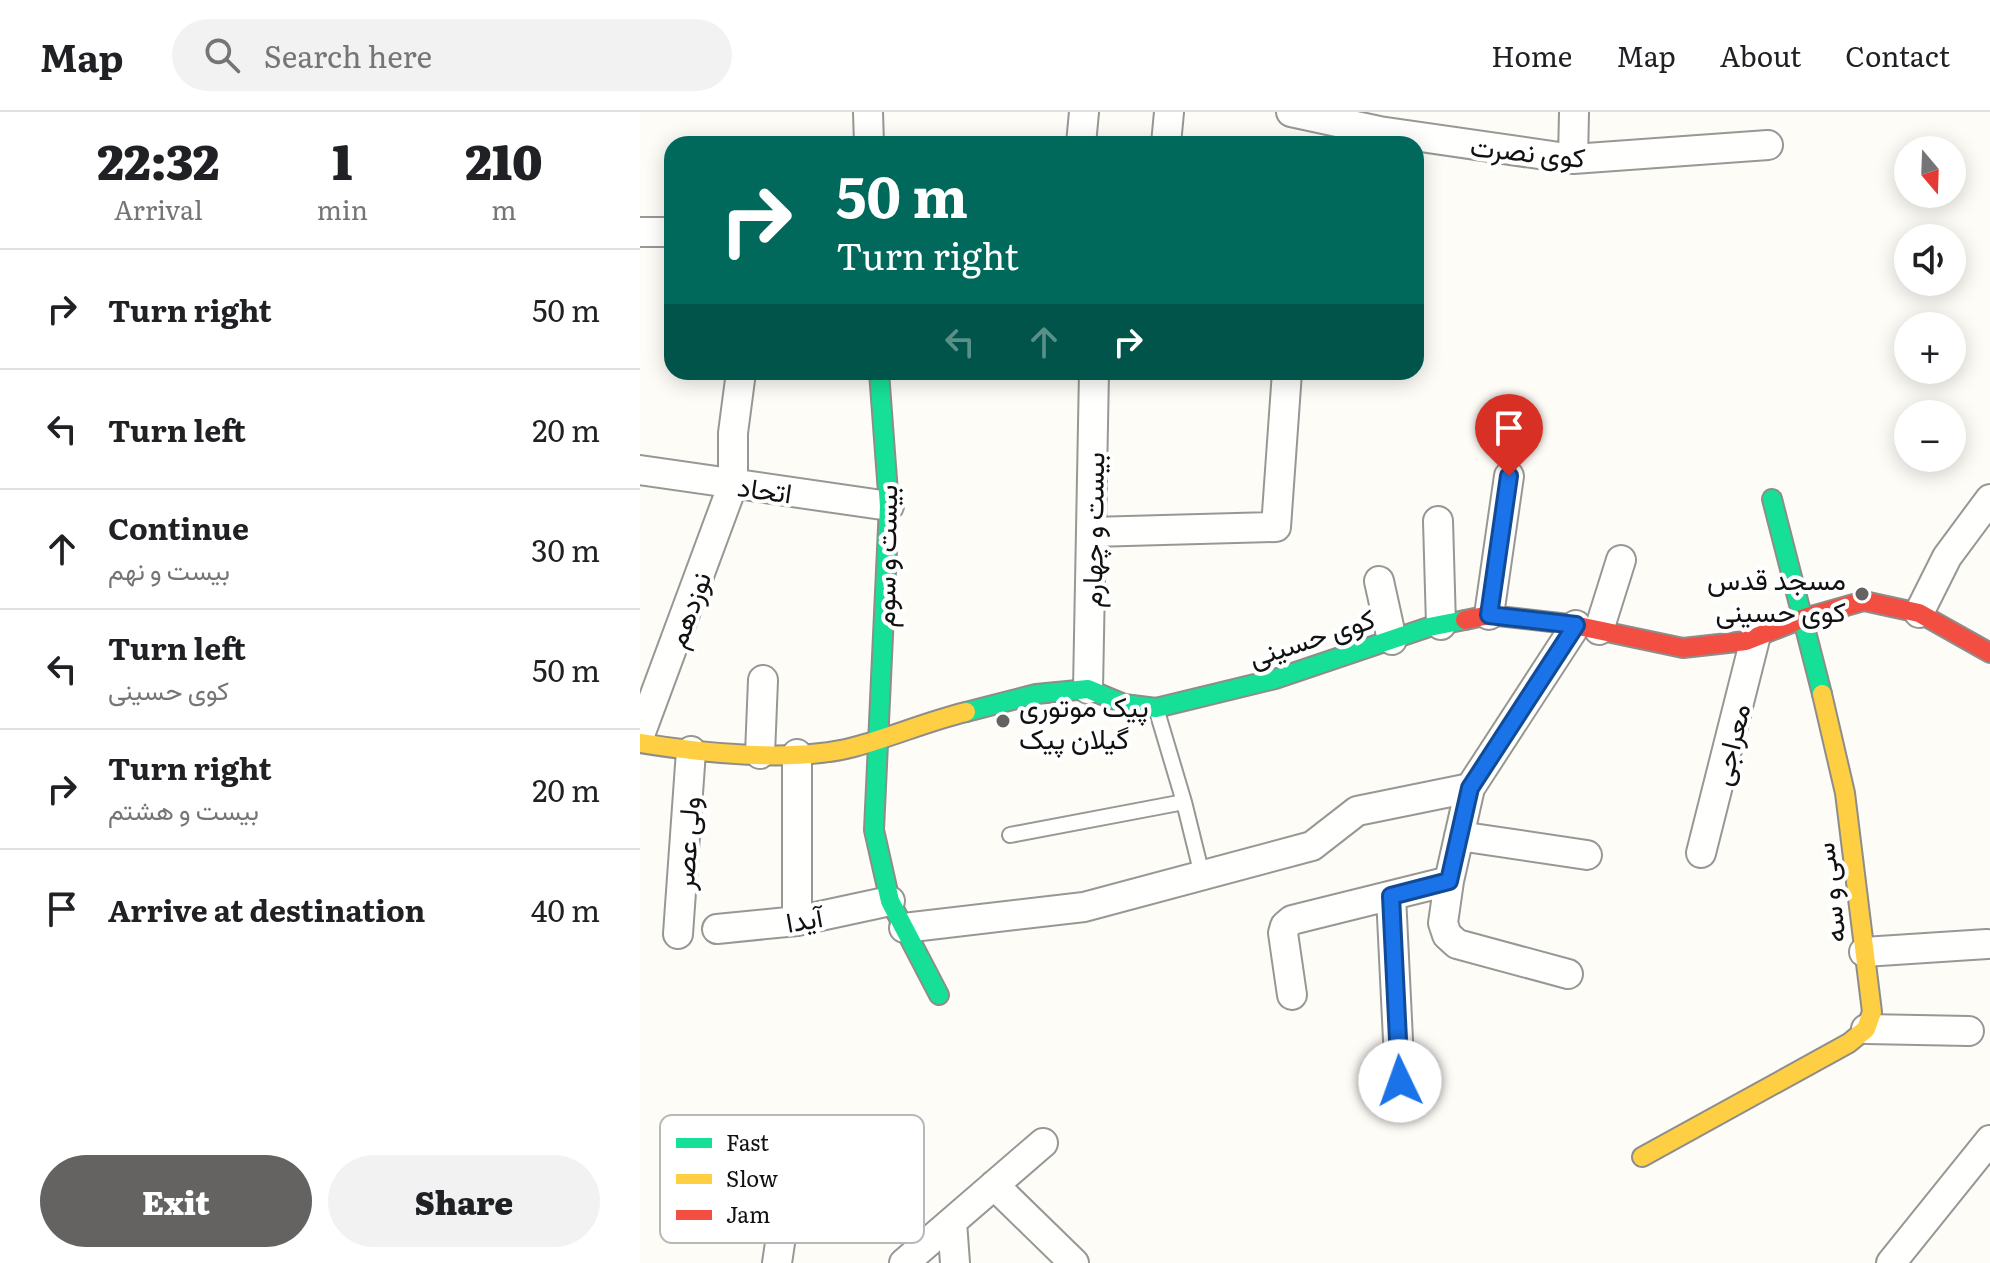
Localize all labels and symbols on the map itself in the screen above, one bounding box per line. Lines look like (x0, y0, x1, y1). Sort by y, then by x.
street label: کوی نصرت (1468, 123, 1588, 177)
north arrow (1894, 136, 1966, 208)
pin (1475, 394, 1543, 476)
street label: بیست و چهارم (1069, 452, 1113, 608)
street label: اتحاد (735, 463, 795, 513)
street label: بیست و سوم (862, 484, 906, 628)
place label: مسجد قدس کوی حسینی (1707, 557, 1846, 631)
street label: نوزدهم (654, 565, 720, 653)
marker: مسجد قدس کوی حسینی (1853, 585, 1871, 603)
street label: کوی حسینی (1242, 596, 1380, 676)
place label: پیک موتوری گیلان پیک (1019, 684, 1149, 758)
street label: معراجی (1699, 699, 1759, 789)
marker: پیک موتوری گیلان پیک (994, 712, 1012, 730)
street label: ولی عصر (661, 795, 709, 892)
street label: سی و سه (1801, 841, 1855, 945)
street label: آیدا (782, 894, 828, 942)
position arrow (1358, 1039, 1442, 1123)
legend (660, 1115, 924, 1243)
text: Fast (726, 1125, 769, 1158)
text: Slow (726, 1161, 778, 1194)
text: Jam (726, 1197, 770, 1230)

